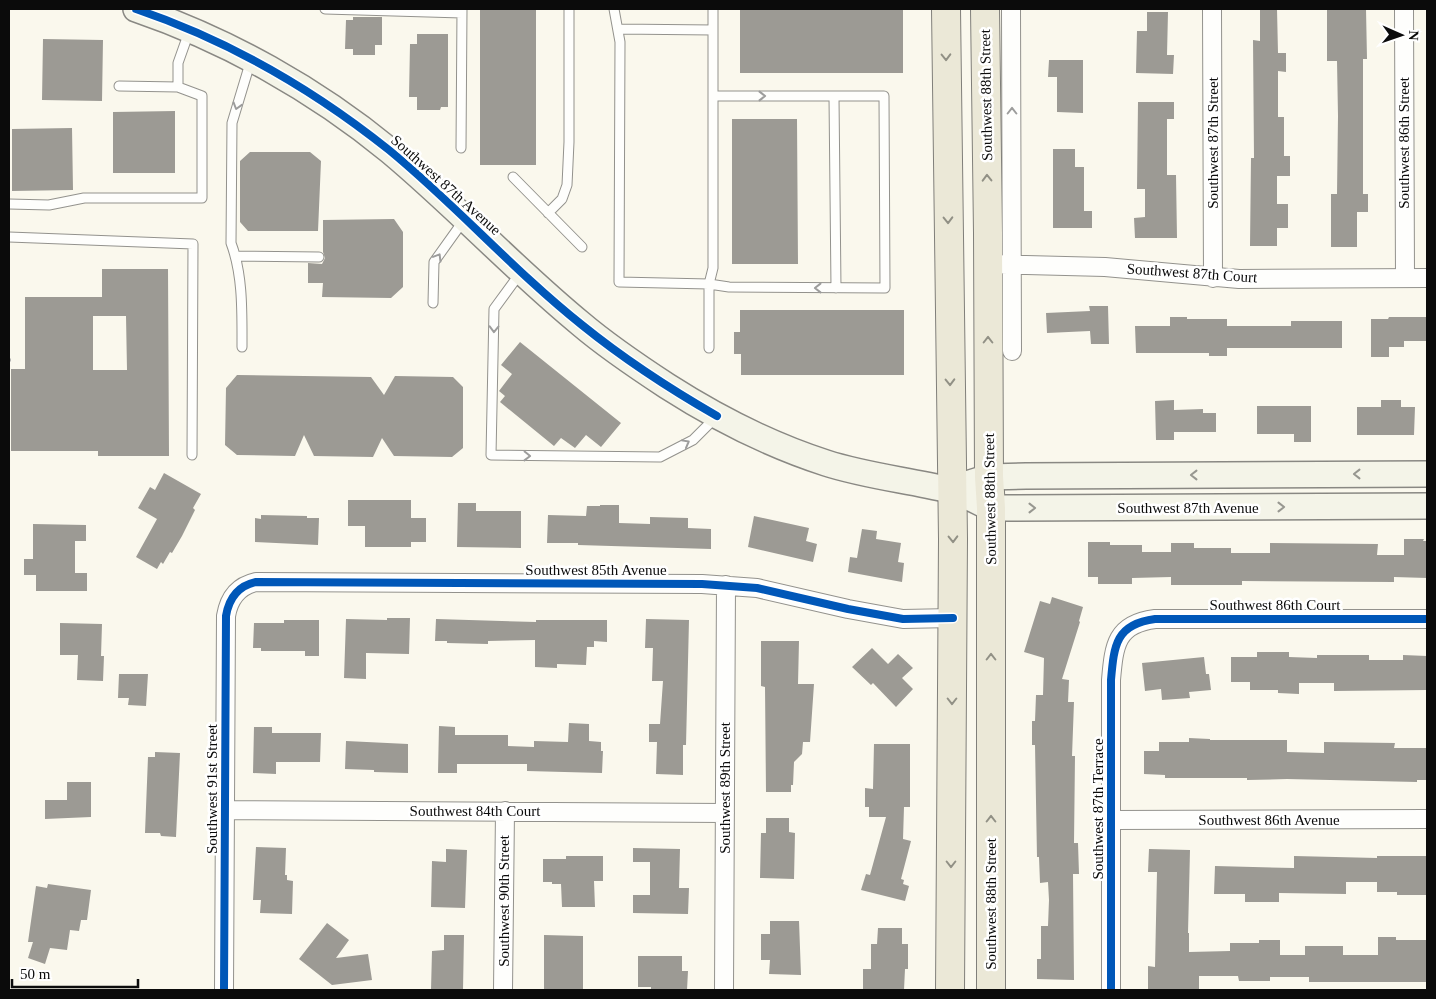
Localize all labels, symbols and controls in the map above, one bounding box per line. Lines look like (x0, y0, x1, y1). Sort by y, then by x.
north arrow (1376, 10, 1426, 60)
street label: Southwest 88th Street (977, 28, 995, 161)
text: N (1406, 30, 1421, 41)
one-way arrow (941, 54, 951, 62)
street label: Southwest 87th Street (1205, 76, 1221, 209)
street label: Southwest 86th Street (1396, 76, 1412, 209)
one-way arrow (758, 91, 766, 101)
one-way arrow (232, 102, 242, 110)
one-way arrow (1007, 107, 1017, 115)
street label: Southwest 87th Avenue (388, 132, 504, 238)
one-way arrow (982, 174, 992, 182)
one-way arrow (943, 216, 953, 224)
one-way arrow (431, 254, 441, 263)
street label: Southwest 87th Court (1126, 260, 1259, 286)
one-way arrow (814, 283, 822, 293)
one-way arrow (489, 326, 499, 334)
one-way arrow (983, 336, 993, 344)
one-way arrow (945, 379, 955, 387)
street label: Southwest 88th Street (981, 432, 999, 565)
one-way arrow (681, 440, 690, 450)
one-way arrow (524, 451, 532, 461)
one-way arrow (1352, 469, 1360, 479)
one-way arrow (1190, 470, 1198, 480)
street label: Southwest 87th Avenue (1117, 500, 1259, 516)
one-way arrow (1278, 502, 1286, 512)
one-way arrow (1028, 503, 1036, 513)
one-way arrow (948, 536, 958, 543)
street label: Southwest 85th Avenue (525, 562, 667, 578)
street label: Southwest 86th Court (1210, 597, 1341, 613)
one-way arrow (986, 652, 996, 660)
one-way arrow (947, 698, 957, 706)
street label: Southwest 89th Street (717, 721, 733, 854)
street label: Southwest 91st Street (204, 723, 220, 854)
street label: Southwest 87th Terrace (1090, 738, 1106, 880)
street label: Southwest 84th Court (410, 803, 541, 819)
street label: Southwest 86th Avenue (1198, 812, 1340, 828)
one-way arrow (986, 815, 996, 822)
street label: Southwest 90th Street (496, 834, 512, 967)
street label: Southwest 88th Street (983, 837, 999, 970)
one-way arrow (946, 860, 956, 868)
scale bar (12, 956, 139, 988)
text: 50 m (20, 966, 51, 982)

